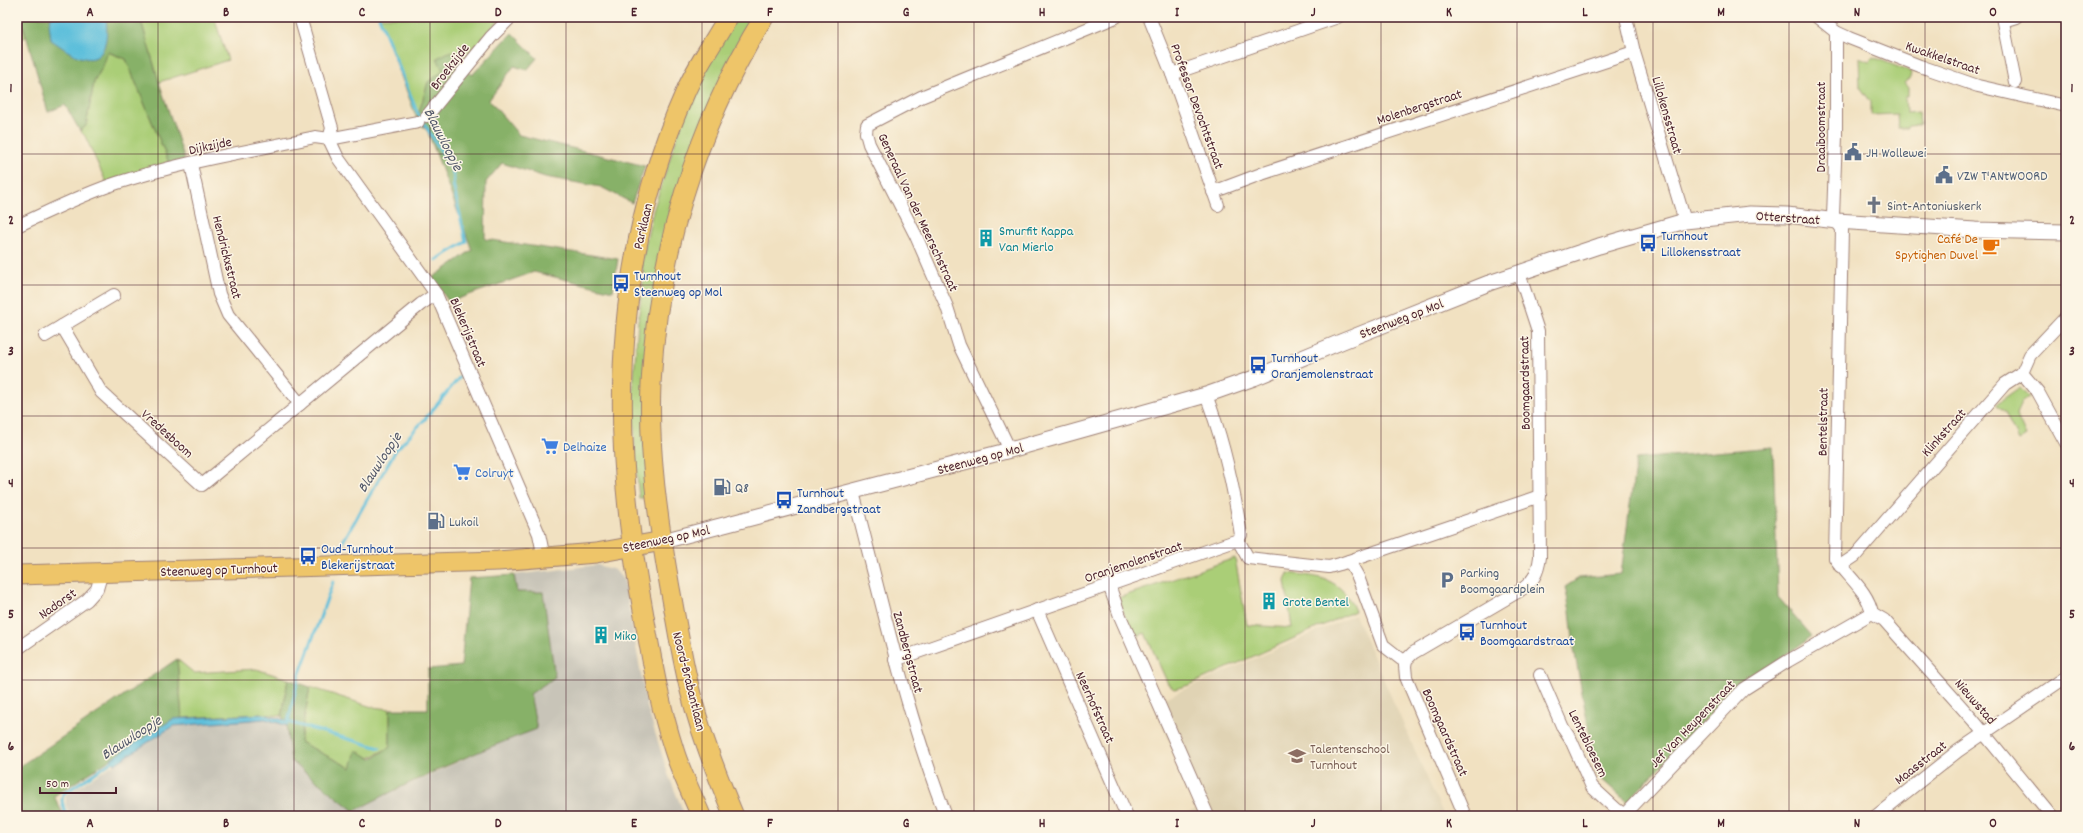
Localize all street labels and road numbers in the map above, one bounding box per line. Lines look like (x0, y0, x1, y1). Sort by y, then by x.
street label: Kwakkelstraat (1902, 37, 1982, 81)
street label: Broekzijde (426, 40, 475, 95)
street label: Professor Devochtstraat (1164, 41, 1228, 172)
street label: Lillokensstraat (1645, 74, 1687, 157)
street label: Draaiboomstraat (1812, 82, 1832, 172)
street label: Molenbergstraat (1374, 85, 1465, 131)
street label: Generaal Van der Meerschstraat (872, 130, 963, 295)
street label: Dijkzijde (187, 133, 234, 161)
street label: Parklaan (629, 201, 659, 251)
street label: Otterstraat (1755, 207, 1821, 231)
street label: Hendrickxstraat (206, 214, 246, 301)
street label: Steenweg op Mol (1357, 294, 1447, 345)
street label: Blekerijstraat (443, 295, 491, 371)
street label: Boomgaardstraat (1515, 336, 1537, 430)
street label: Bentelstraat (1813, 388, 1835, 456)
street label: Vredesboom (136, 405, 197, 464)
street label: Klinkstraat (1917, 405, 1972, 462)
street label: Steenweg op Mol (935, 439, 1026, 481)
street label: Steenweg op Mol (621, 521, 712, 559)
street label: Oranjemolenstraat (1082, 537, 1185, 589)
street label: Steenweg op Turnhout (160, 559, 278, 583)
street label: Nadorst (35, 584, 81, 625)
street label: Zandbergstraat (887, 609, 928, 696)
street label: Noord-Brabantlaan (666, 630, 710, 733)
street label: Neerhofstraat (1069, 669, 1119, 747)
street label: Nieuwstad (1949, 675, 2000, 730)
street label: Jef Van Heupenstraat (1646, 676, 1741, 773)
street label: Boomgaardstraat (1416, 686, 1472, 780)
street label: Lentebloesem (1562, 707, 1612, 781)
street label: Maasstraat (1891, 737, 1952, 790)

